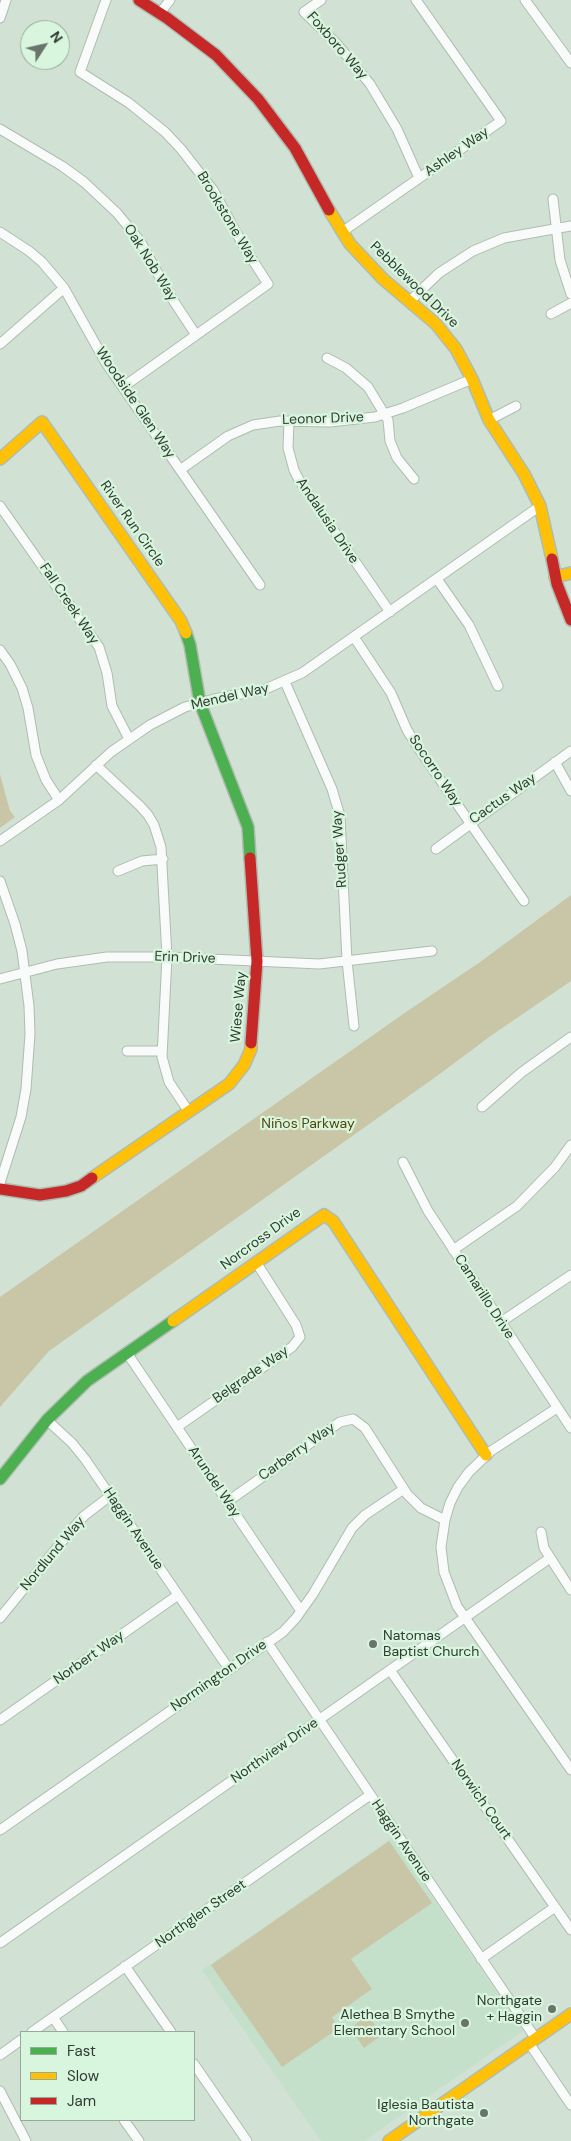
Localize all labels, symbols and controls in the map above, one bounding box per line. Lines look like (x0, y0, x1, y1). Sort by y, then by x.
street label: Foxboro Way (303, 9, 371, 83)
north arrow (20, 20, 70, 70)
text: N (46, 28, 67, 46)
street label: Ashley Way (422, 124, 492, 180)
street label: Brookstone Way (193, 169, 261, 267)
street label: Oak Nob Way (120, 221, 180, 305)
street label: Pebblewood Drive (366, 238, 462, 332)
street label: Woodside Glen Way (92, 344, 178, 462)
street label: Leonor Drive (282, 409, 364, 429)
street label: Andalusia Drive (292, 475, 362, 567)
street label: River Run Circle (96, 478, 168, 570)
street label: Fall Creek Way (36, 560, 102, 648)
street label: Mendel Way (189, 680, 271, 714)
street label: Socorro Way (405, 732, 465, 810)
street label: Cactus Way (466, 770, 540, 828)
street label: Rudger Way (329, 810, 351, 888)
street label: Erin Drive (154, 949, 216, 967)
street label: Wiese Way (228, 971, 250, 1043)
park label: Niños Parkway (261, 1116, 355, 1132)
street label: Norcross Drive (218, 1204, 304, 1274)
street label: Camarillo Drive (450, 1251, 518, 1343)
street label: Belgrade Way (210, 1343, 292, 1407)
street label: Carberry Way (256, 1419, 338, 1485)
street label: Arundel Way (184, 1443, 244, 1521)
street label: Haggin Avenue (99, 1485, 167, 1573)
street label: Nordlund Way (17, 1514, 89, 1594)
street label: Norbert Way (50, 1628, 128, 1688)
place label: Natomas Baptist Church (383, 1628, 479, 1660)
street label: Normington Drive (168, 1637, 270, 1715)
marker: Natomas Baptist Church (367, 1638, 379, 1650)
street label: Northview Drive (228, 1715, 322, 1787)
street label: Norwich Court (447, 1757, 515, 1843)
street label: Haggin Avenue (367, 1797, 435, 1885)
street label: Northglen Street (152, 1876, 250, 1952)
place label: Northgate + Haggin (477, 1993, 542, 2025)
marker: Northgate + Haggin (546, 2003, 558, 2015)
place label: Alethea B Smythe Elementary School (334, 2007, 455, 2040)
marker: Alethea B Smythe Elementary School (459, 2017, 471, 2029)
legend (20, 2031, 195, 2121)
text: Fast (67, 2041, 96, 2061)
text: Slow (67, 2066, 99, 2086)
text: Jam (67, 2091, 96, 2111)
place label: Iglesia Bautista Northgate (377, 2097, 474, 2130)
marker: Iglesia Bautista Northgate (478, 2107, 490, 2119)

